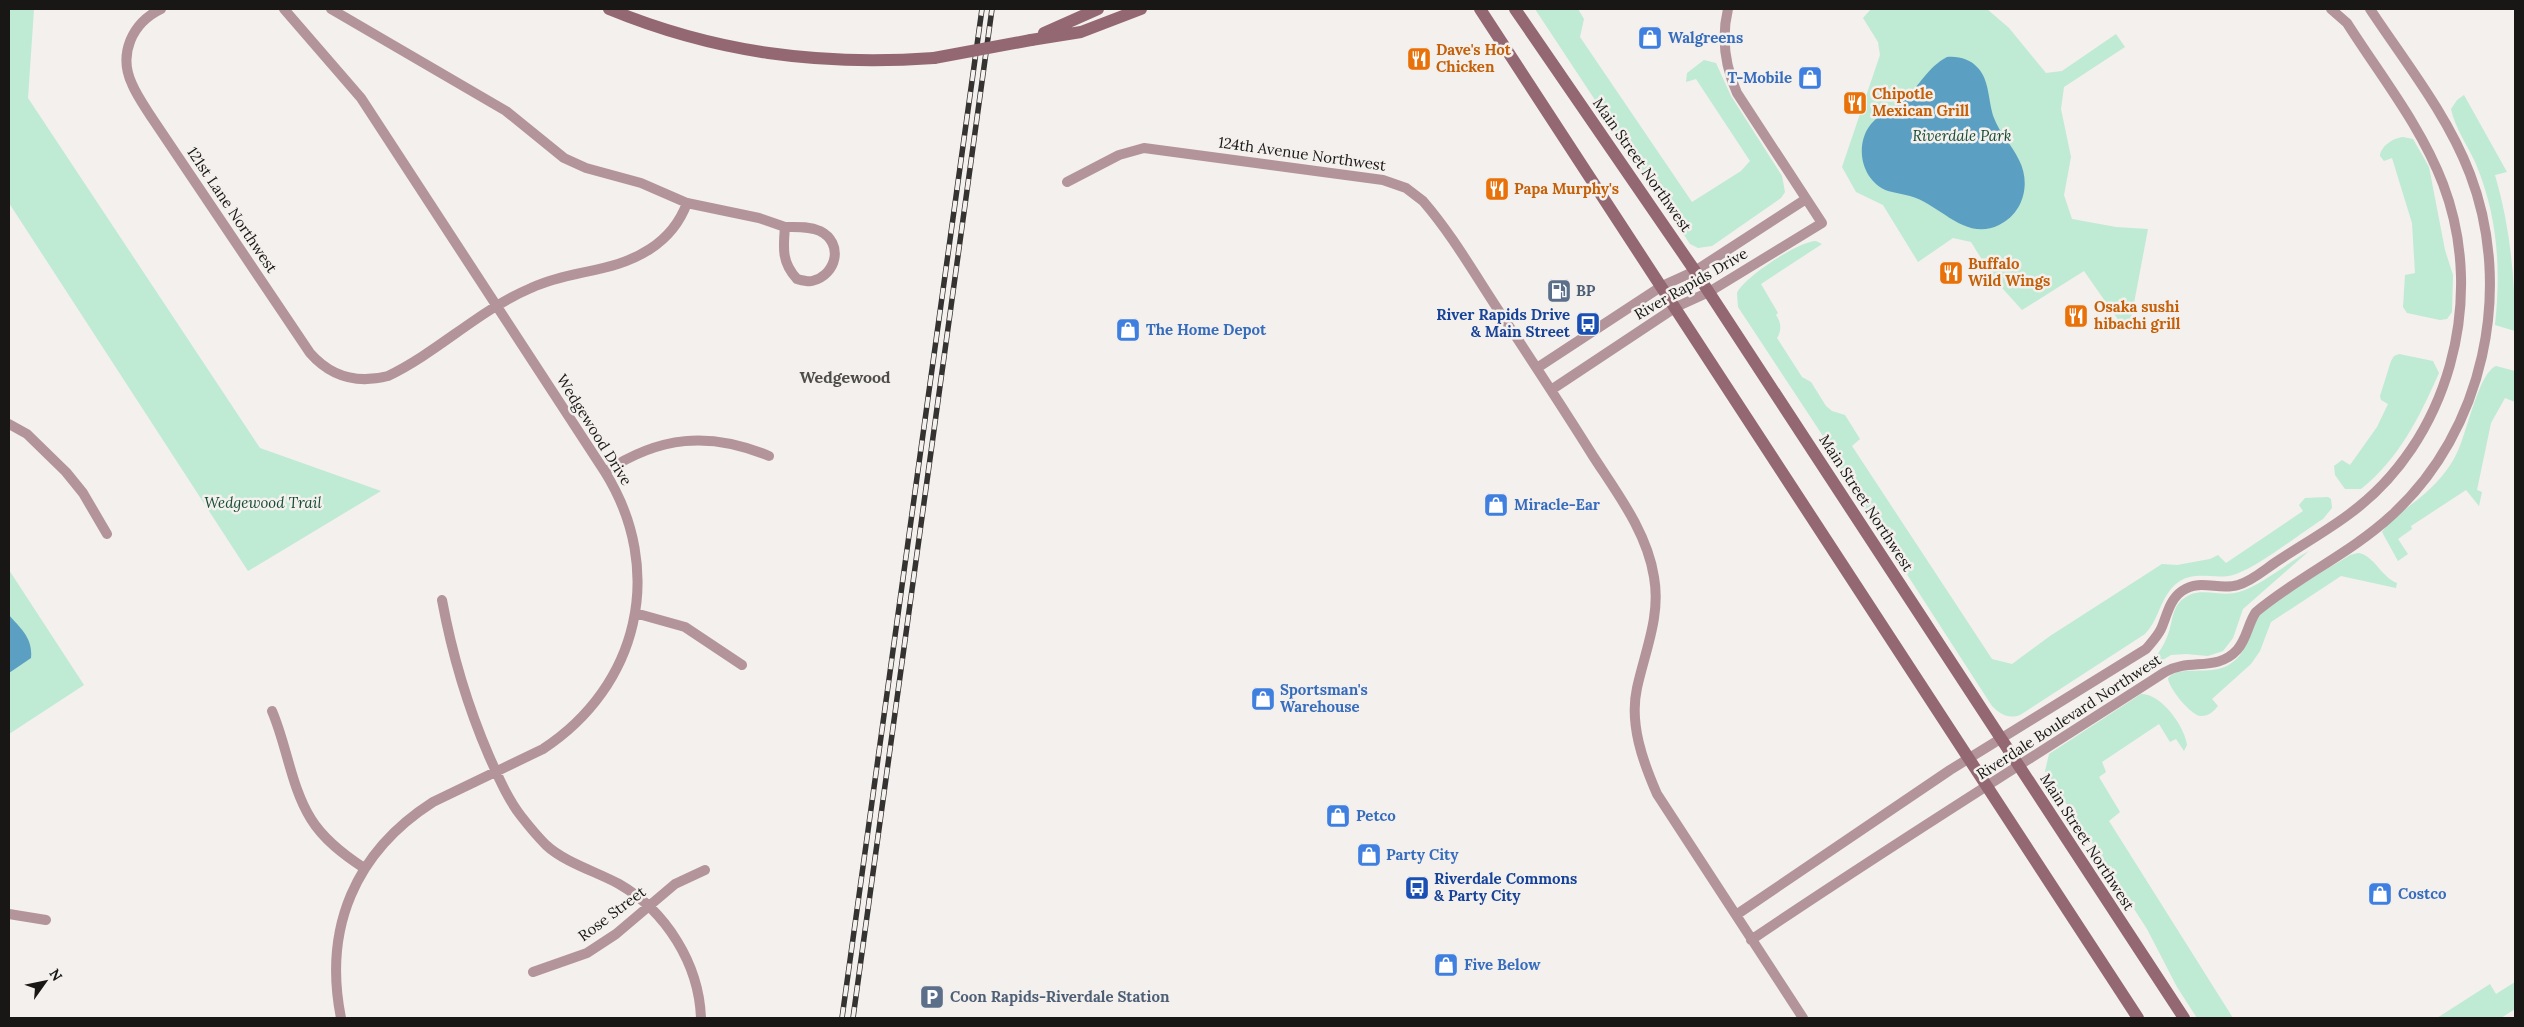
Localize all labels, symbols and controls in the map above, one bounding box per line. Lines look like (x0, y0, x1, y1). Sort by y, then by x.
shop icon: Walgreens (1637, 25, 1663, 51)
place label: Walgreens (1668, 28, 1743, 47)
place label: Dave's Hot Chicken (1436, 40, 1512, 76)
restaurant icon: Dave's Hot Chicken (1406, 46, 1432, 72)
shop icon: T-Mobile (1797, 65, 1823, 91)
place label: T-Mobile (1728, 68, 1792, 87)
place label: Chipotle Mexican Grill (1872, 84, 1970, 120)
restaurant icon: Chipotle Mexican Grill (1842, 90, 1868, 116)
street label: Main Street Northwest (1589, 94, 1696, 236)
park label: Riverdale Park (1912, 126, 2012, 145)
street label: 124th Avenue Northwest (1217, 132, 1387, 175)
street label: 121st Lane Northwest (183, 143, 282, 276)
restaurant icon: Papa Murphy's (1484, 176, 1510, 202)
place label: Papa Murphy's (1514, 179, 1619, 198)
street label: River Rapids Drive (1631, 243, 1751, 324)
place label: Buffalo Wild Wings (1968, 254, 2050, 290)
restaurant icon: Buffalo Wild Wings (1938, 260, 1964, 286)
fuel station icon: BP (1546, 278, 1572, 304)
place label: BP (1576, 281, 1596, 300)
place label: Osaka sushi hibachi grill (2094, 297, 2181, 333)
restaurant icon: Osaka sushi hibachi grill (2063, 303, 2089, 329)
place label: River Rapids Drive & Main Street (1436, 305, 1571, 341)
bus stop icon: River Rapids Drive & Main Street (1575, 311, 1601, 337)
shop icon: The Home Depot (1115, 317, 1141, 343)
place label: The Home Depot (1146, 320, 1267, 339)
district label: Wedgewood (799, 367, 891, 387)
street label: Wedgewood Drive (553, 371, 636, 489)
street label: Main Street Northwest (1815, 431, 1918, 575)
shop icon: Miracle-Ear (1483, 492, 1509, 518)
park label: Wedgewood Trail (204, 493, 323, 512)
place label: Miracle-Ear (1514, 495, 1601, 514)
street label: Riverdale Boulevard Northwest (1973, 650, 2165, 783)
place label: Sportsman's Warehouse (1280, 680, 1368, 716)
shop icon: Sportsman's Warehouse (1250, 686, 1276, 712)
street label: Main Street Northwest (2036, 770, 2139, 914)
shop icon: Petco (1325, 803, 1351, 829)
place label: Petco (1356, 806, 1396, 825)
shop icon: Party City (1356, 842, 1382, 868)
place label: Party City (1386, 845, 1459, 864)
place label: Riverdale Commons & Party City (1434, 869, 1577, 905)
bus stop icon: Riverdale Commons & Party City (1404, 875, 1430, 901)
shop icon: Costco (2367, 881, 2393, 907)
street label: Rose Street (574, 882, 649, 945)
place label: Costco (2398, 884, 2447, 903)
shop icon: Five Below (1433, 952, 1459, 978)
place label: Five Below (1464, 955, 1541, 974)
north arrow (20, 957, 70, 1007)
text: N (45, 965, 66, 985)
parking icon: Coon Rapids-Riverdale Station (919, 984, 945, 1010)
place label: Coon Rapids-Riverdale Station (950, 987, 1170, 1006)

